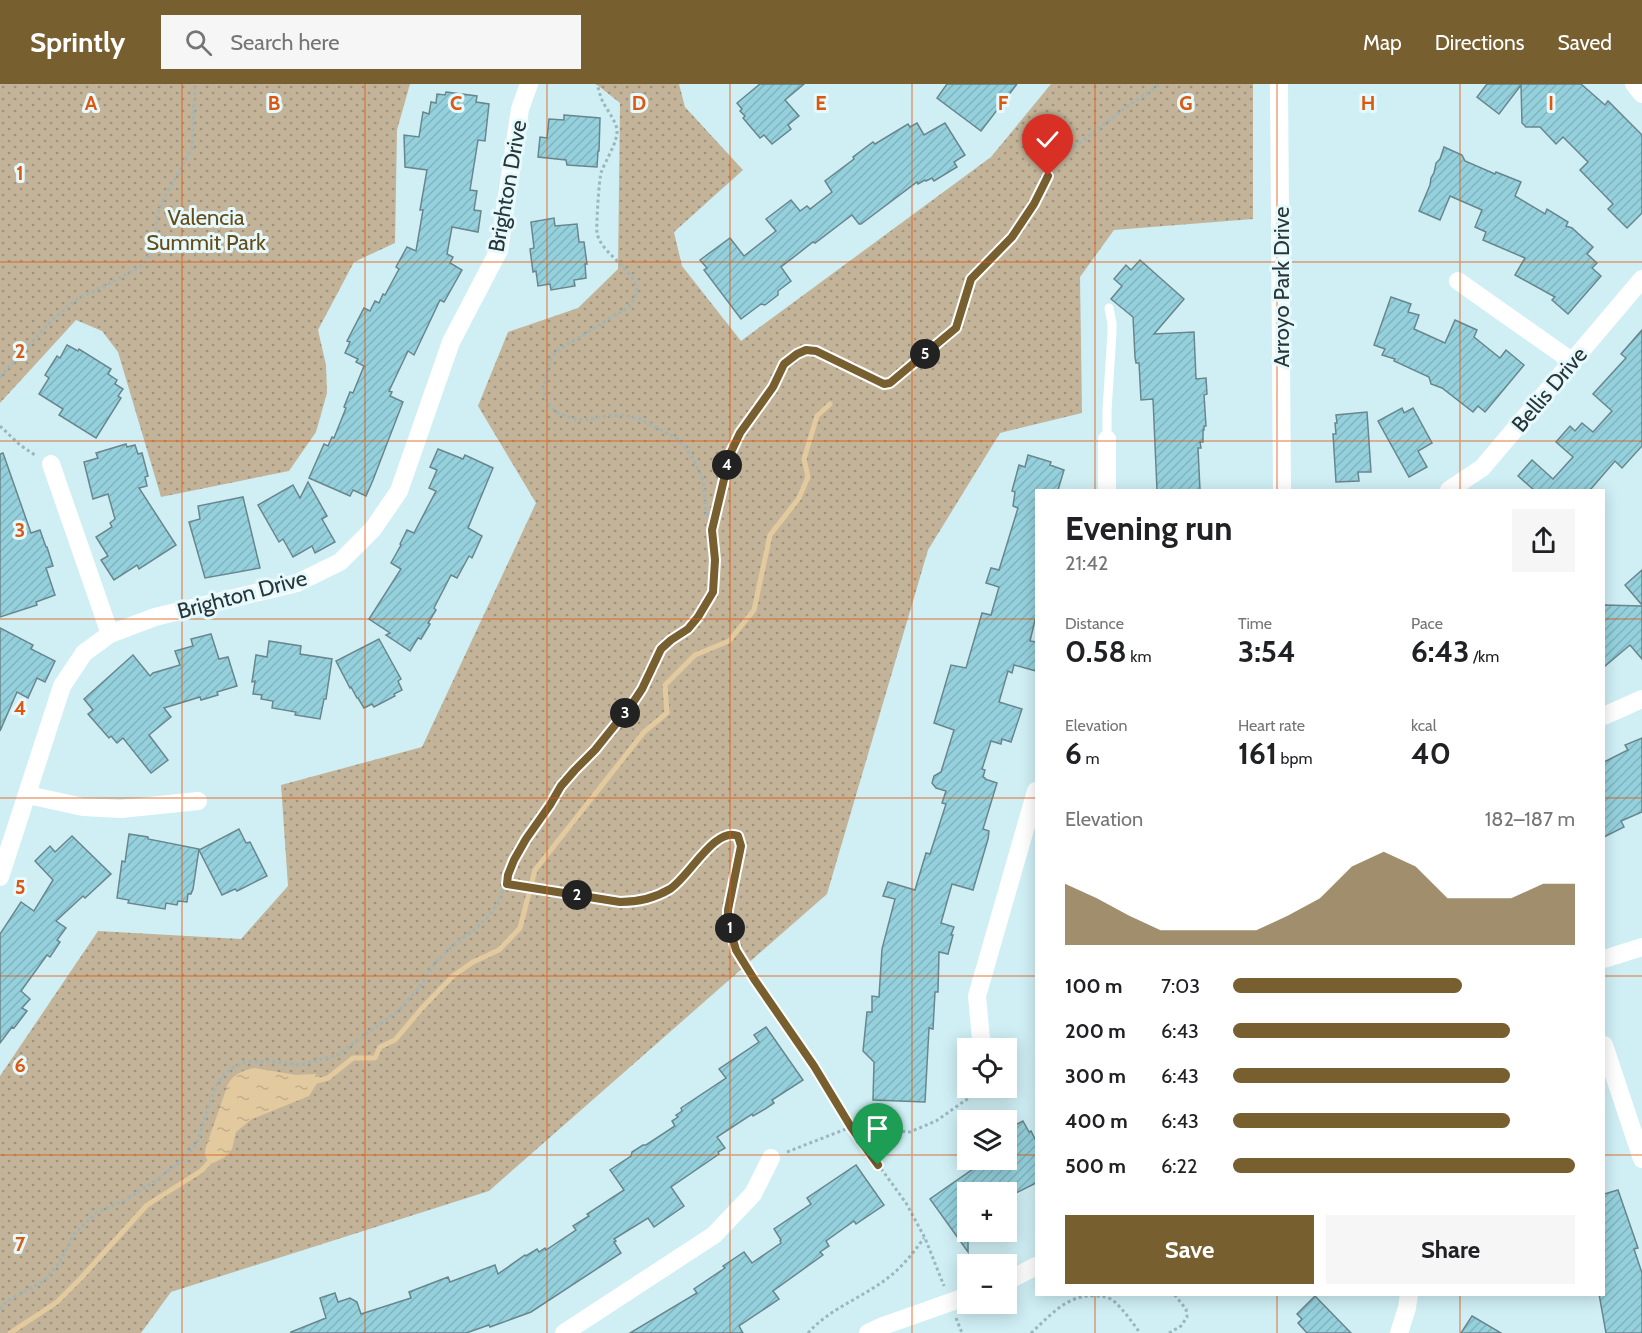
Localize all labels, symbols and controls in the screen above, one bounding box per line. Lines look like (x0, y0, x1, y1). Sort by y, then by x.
search box (161, 15, 581, 69)
text: Sprintly (30, 25, 125, 59)
icon: search (182, 26, 215, 59)
text: Search here (230, 29, 340, 56)
text: Map (1363, 30, 1402, 55)
text: Directions (1435, 30, 1524, 55)
text: Saved (1557, 30, 1612, 55)
text: A (85, 91, 98, 115)
text: B (268, 91, 280, 115)
text: C (450, 91, 462, 115)
text: D (632, 91, 646, 115)
text: E (815, 91, 827, 115)
text: F (998, 91, 1009, 115)
text: G (1179, 91, 1193, 115)
text: H (1361, 91, 1375, 115)
text: I (1548, 91, 1554, 115)
pin (1022, 114, 1073, 176)
street label: Brighton Drive (483, 118, 532, 254)
icon: check (1031, 123, 1064, 156)
text: 1 (16, 161, 24, 185)
park label: Valencia Summit Park (146, 204, 266, 256)
street label: Arroyo Park Drive (1268, 207, 1295, 367)
text: 2 (15, 339, 25, 363)
pin: 5 (910, 339, 940, 369)
street label: Bellis Drive (1506, 341, 1593, 437)
text: 5 (921, 344, 929, 363)
pin: 4 (712, 450, 742, 480)
text: 4 (722, 455, 732, 474)
text: Evening run (1065, 508, 1232, 548)
button: share (1512, 509, 1575, 572)
text: 3 (15, 518, 25, 542)
text: 21:42 (1065, 551, 1108, 575)
street label: Brighton Drive (174, 564, 310, 625)
text: Distance (1065, 614, 1124, 633)
text: Time (1238, 614, 1272, 633)
text: Pace (1411, 614, 1443, 633)
text: 0.58 (1065, 633, 1127, 670)
text: 3:54 (1238, 633, 1296, 670)
text: 6:43 (1411, 633, 1469, 670)
text: km (1127, 647, 1152, 666)
text: /km (1469, 647, 1499, 666)
text: 4 (14, 696, 26, 720)
pin: 3 (610, 698, 640, 728)
text: 3 (621, 703, 629, 722)
text: Elevation (1065, 716, 1128, 735)
text: Heart rate (1238, 716, 1305, 735)
text: kcal (1411, 716, 1437, 735)
text: 6 (1065, 735, 1082, 772)
text: 161 (1238, 735, 1277, 772)
text: 40 (1411, 735, 1451, 772)
text: m (1082, 749, 1100, 768)
text: bpm (1277, 749, 1312, 768)
text: Elevation (1065, 807, 1143, 831)
text: 182–187 m (1485, 807, 1575, 831)
text: 5 (15, 875, 25, 899)
pin: 2 (562, 880, 592, 910)
text: 2 (573, 885, 581, 904)
pin: 1 (715, 913, 745, 943)
text: 1 (727, 918, 733, 937)
text: 100 m (1065, 974, 1123, 998)
text: 7:03 (1161, 974, 1200, 998)
text: 200 m (1065, 1019, 1126, 1043)
text: 6:43 (1161, 1019, 1199, 1043)
map controls (957, 1038, 1017, 1314)
button: locate (957, 1038, 1017, 1098)
text: 6 (14, 1053, 26, 1077)
text: 300 m (1065, 1064, 1126, 1088)
text: 6:43 (1161, 1064, 1199, 1088)
pin (852, 1103, 903, 1165)
text: 400 m (1065, 1109, 1128, 1133)
text: 6:43 (1161, 1109, 1199, 1133)
button: layers (957, 1110, 1017, 1170)
icon: arrive (861, 1112, 894, 1145)
text: 500 m (1065, 1154, 1126, 1178)
text: 6:22 (1161, 1154, 1197, 1178)
button: + (957, 1182, 1017, 1242)
button: Save (1065, 1215, 1314, 1284)
button: Share (1326, 1215, 1575, 1284)
text: 7 (15, 1232, 26, 1256)
button: − (957, 1254, 1017, 1314)

